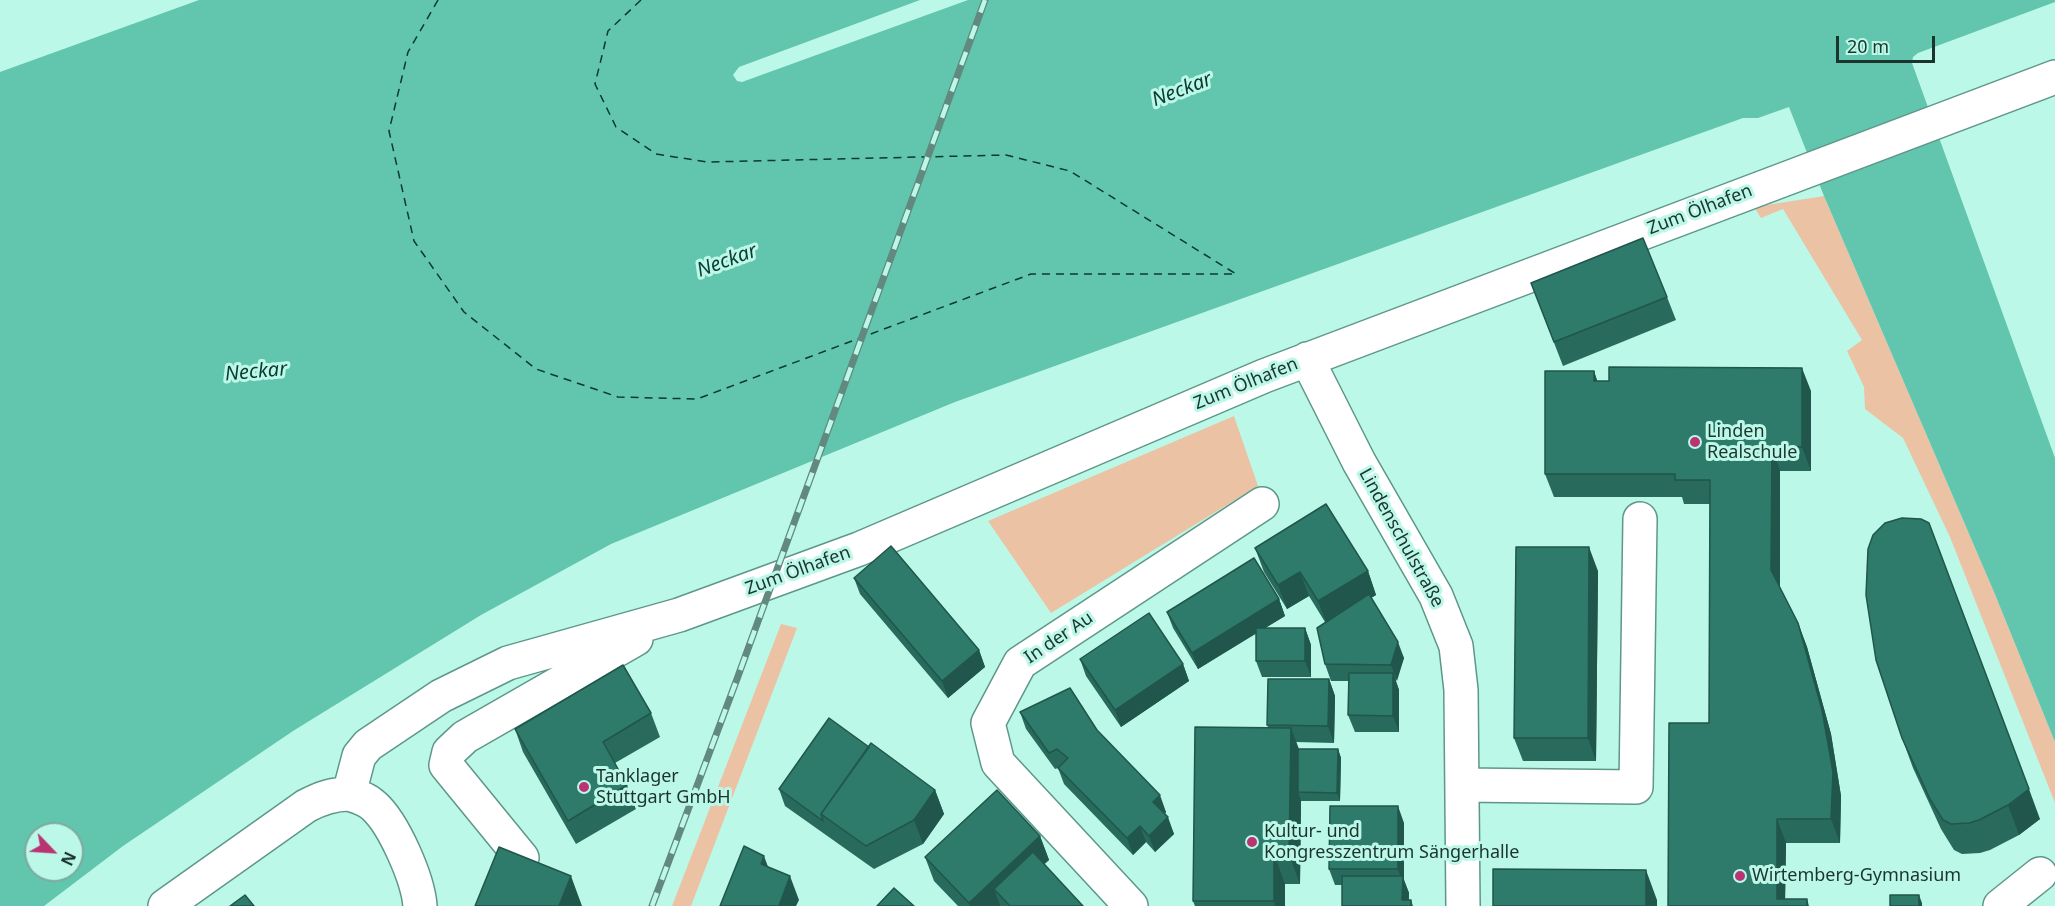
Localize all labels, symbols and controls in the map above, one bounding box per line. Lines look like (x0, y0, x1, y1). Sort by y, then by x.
scale bar (1839, 24, 1938, 62)
text: 20 m (1847, 34, 1889, 58)
water label: Neckar (1149, 68, 1215, 112)
street label: Zum Ölhafen (1645, 180, 1755, 240)
water label: Neckar (694, 239, 760, 283)
street label: Zum Ölhafen (1191, 353, 1301, 415)
water label: Neckar (224, 357, 288, 387)
place label: Linden Realschule (1707, 421, 1797, 464)
marker: Linden Realschule (1688, 435, 1702, 449)
street label: Lindenschulstraße (1354, 465, 1448, 611)
street label: Zum Ölhafen (742, 542, 854, 600)
street label: In der Au (1021, 607, 1097, 669)
place label: Tanklager Stuttgart GmbH (596, 766, 731, 808)
marker: Tanklager Stuttgart GmbH (577, 780, 591, 794)
place label: Kultur- und Kongresszentrum Sängerhalle (1264, 821, 1519, 864)
north arrow (24, 822, 84, 882)
marker: Kultur- und Kongresszentrum Sängerhalle (1245, 835, 1259, 849)
text: N (56, 848, 81, 869)
place label: Wirtemberg-Gymnasium (1752, 865, 1961, 887)
marker: Wirtemberg-Gymnasium (1733, 869, 1747, 883)

